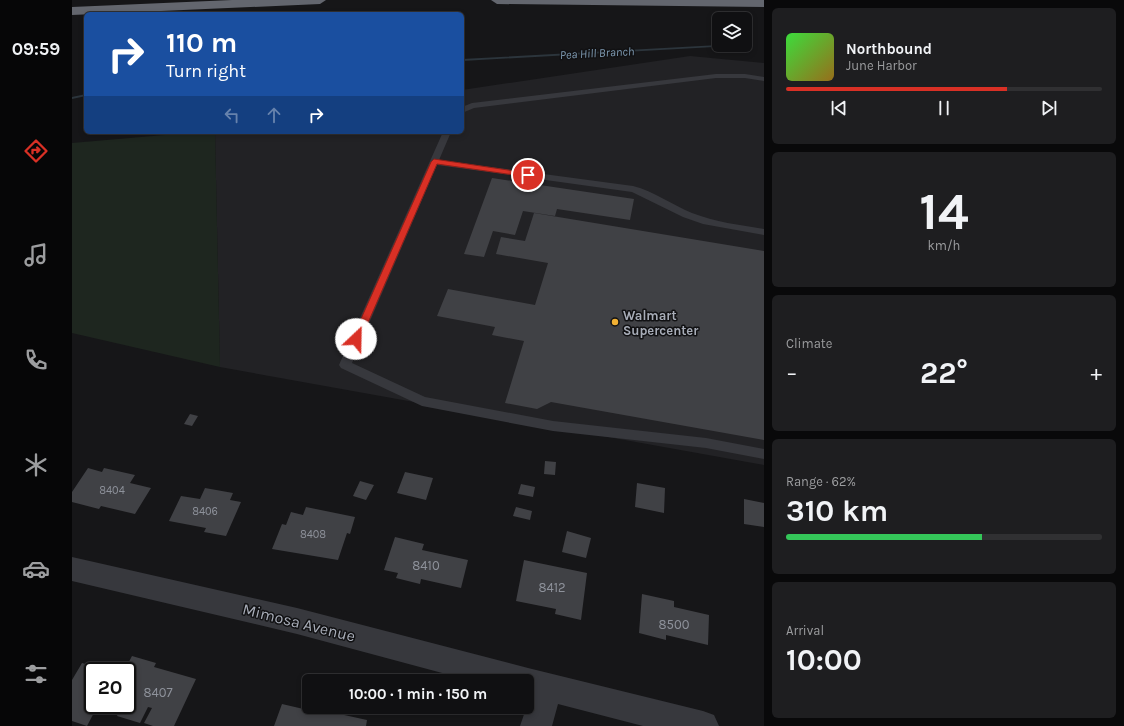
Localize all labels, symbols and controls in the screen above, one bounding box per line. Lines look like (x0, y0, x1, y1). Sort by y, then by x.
map controls (712, 12, 752, 52)
button: layers (712, 12, 752, 52)
text: 110 m (166, 26, 237, 59)
icon: right (100, 28, 152, 80)
text: 09:59 (12, 38, 60, 60)
text: Northbound (846, 40, 932, 58)
water label: Pea Hill Branch (559, 44, 635, 62)
text: June Harbor (846, 58, 917, 73)
text: Turn right (166, 60, 246, 82)
icon: previous (828, 97, 850, 119)
icon: pause (933, 97, 955, 119)
icon: next (1038, 97, 1060, 119)
icon: left (221, 104, 243, 126)
icon: ahead (263, 104, 285, 126)
icon: right (305, 104, 327, 126)
icon: directions (22, 137, 50, 165)
pin (511, 158, 545, 192)
icon: arrive (517, 164, 539, 186)
text: 14 (919, 181, 969, 242)
text: km/h (928, 238, 960, 253)
icon: music (22, 241, 50, 269)
place label: Walmart Supercenter (623, 308, 699, 338)
marker: Walmart Supercenter (610, 317, 620, 327)
position arrow (335, 318, 377, 360)
text: Climate (786, 336, 832, 351)
icon: phone (22, 346, 50, 374)
text: 22° (920, 355, 968, 391)
text: − (786, 360, 798, 386)
text: + (1090, 360, 1102, 386)
icon: climate (22, 451, 50, 479)
text: Range · 62% (786, 474, 856, 489)
house number: 8404 (99, 484, 125, 497)
text: 310 km (786, 493, 888, 529)
house number: 8406 (192, 505, 218, 518)
house number: 8408 (300, 528, 326, 541)
icon: car (22, 555, 50, 583)
house number: 8410 (412, 558, 440, 573)
house number: 8412 (538, 580, 566, 595)
street label: Mimosa Avenue (240, 599, 357, 646)
house number: 8500 (659, 617, 690, 632)
text: Arrival (786, 623, 824, 638)
text: 10:00 (786, 642, 862, 678)
icon: filters (22, 660, 50, 688)
speed limit sign: 20 (84, 662, 136, 714)
house number: 8407 (143, 685, 173, 700)
text: 10:00 · 1 min · 150 m (349, 685, 487, 703)

